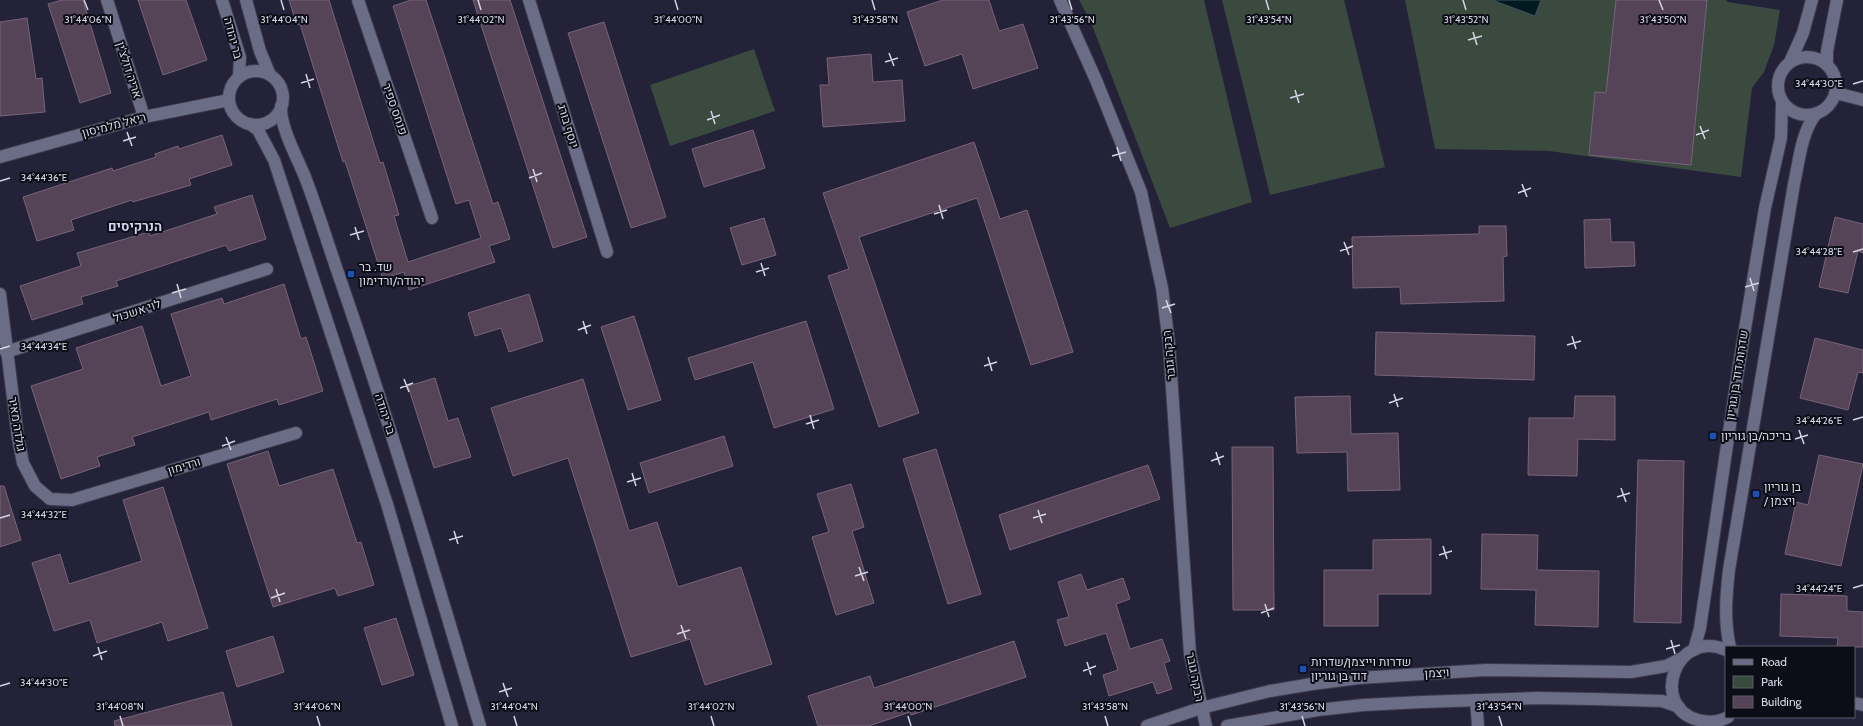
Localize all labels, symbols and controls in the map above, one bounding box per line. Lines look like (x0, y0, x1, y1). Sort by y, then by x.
text: 31°44'06"N (64, 13, 112, 26)
text: 31°44'04"N (260, 13, 308, 26)
text: 31°44'02"N (458, 13, 504, 26)
text: 31°44'00"N (654, 13, 702, 26)
text: 31°43'58"N (852, 13, 898, 26)
text: 31°43'56"N (1049, 13, 1095, 26)
text: 31°43'54"N (1246, 13, 1292, 26)
text: 31°43'52"N (1443, 13, 1489, 26)
text: 31°43'50"N (1640, 13, 1686, 26)
street label: בר יהודה (221, 15, 246, 61)
street label: אריה דולצ'ין (113, 40, 146, 100)
text: 34°44'30"E (1795, 77, 1843, 90)
street label: פנחס ספיר (380, 81, 411, 137)
street label: יוסף בורג (555, 102, 582, 150)
street label: ריאל מלמיסון (80, 109, 148, 140)
text: 34°44'36"E (21, 171, 68, 184)
district label: הנרקיסים (108, 218, 162, 234)
text: 34°44'28"E (1796, 245, 1843, 258)
place label: שד. בר יהודה/ורדימון (359, 259, 424, 288)
marker: שד. בר יהודה/ורדימון (346, 269, 356, 279)
street label: לוי אשכול (111, 296, 163, 325)
street label: שדרות דוד בן גוריון (1722, 329, 1751, 421)
street label: רבקה גובר (1159, 330, 1178, 381)
text: 34°44'34"E (21, 340, 68, 353)
street label: בר יהודה (372, 391, 399, 437)
street label: גולדה מאיר (6, 396, 29, 453)
text: 34°44'26"E (1796, 414, 1843, 427)
place label: בריכה/בן גוריון (1721, 428, 1792, 443)
marker: בריכה/בן גוריון (1708, 431, 1718, 441)
street label: ורדימון (165, 453, 202, 478)
place label: בן גוריון / ויצמן (1763, 479, 1802, 508)
marker: בן גוריון / ויצמן (1751, 489, 1761, 499)
text: 34°44'32"E (21, 508, 68, 521)
text: 34°44'24"E (1796, 582, 1843, 595)
legend (1725, 646, 1855, 718)
street label: רבקה גובר (1183, 651, 1208, 703)
place label: שדרות וייצמן/שדרות דוד בן גוריון (1311, 654, 1411, 683)
text: Road (1761, 654, 1787, 669)
marker: שדרות וייצמן/שדרות דוד בן גוריון (1298, 664, 1308, 674)
street label: ויצמן (1424, 664, 1450, 681)
text: Park (1761, 674, 1783, 689)
text: 34°44'30"E (20, 676, 68, 689)
text: Building (1761, 694, 1803, 709)
text: 31°44'08"N (96, 700, 144, 713)
text: 31°44'06"N (293, 700, 341, 713)
text: 31°44'04"N (490, 700, 538, 713)
text: 31°44'02"N (688, 700, 734, 713)
text: 31°44'00"N (884, 700, 932, 713)
text: 31°43'58"N (1082, 700, 1128, 713)
text: 31°43'56"N (1279, 700, 1325, 713)
text: 31°43'54"N (1476, 700, 1522, 713)

